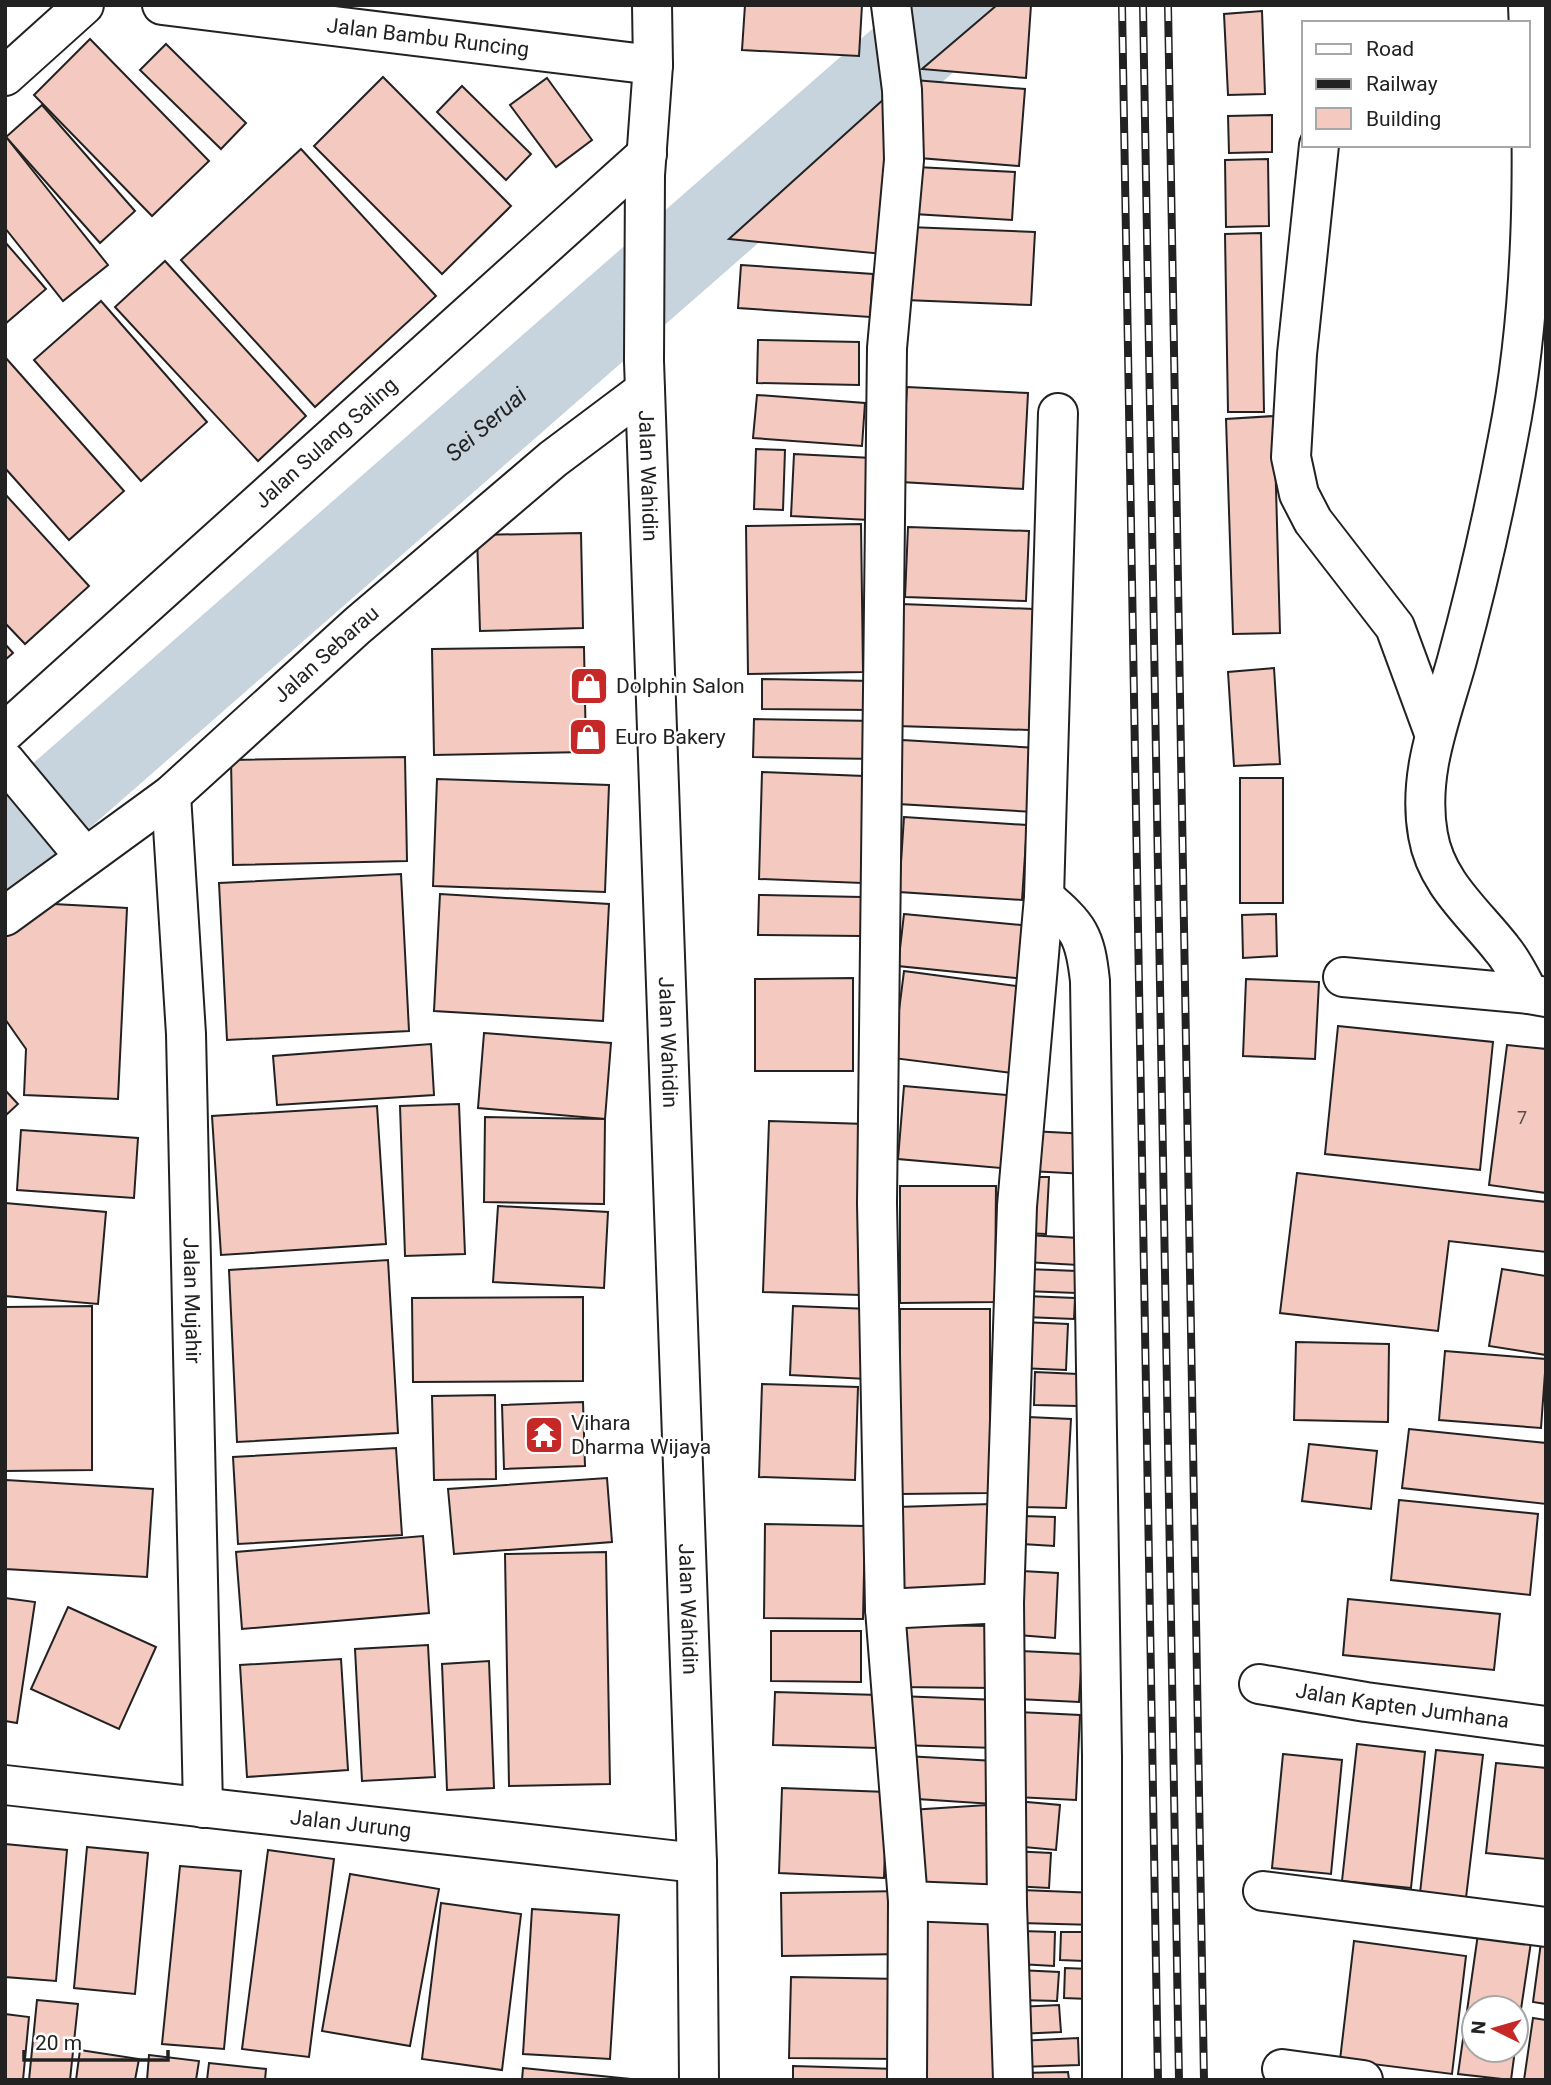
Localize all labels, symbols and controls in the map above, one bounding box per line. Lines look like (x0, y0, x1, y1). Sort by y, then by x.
street label: Jalan Bambu Runcing (326, 13, 531, 62)
legend (1302, 21, 1530, 147)
text: Road (1366, 37, 1414, 61)
text: Railway (1366, 72, 1438, 96)
text: Building (1366, 107, 1441, 131)
street label: Jalan Sulang Saling (250, 373, 402, 513)
water label: Sei Seruai (440, 381, 532, 467)
street label: Jalan Wahidin (634, 410, 662, 542)
street label: Jalan Sebarau (269, 601, 384, 708)
shop icon: Dolphin Salon (568, 665, 610, 707)
place label: Dolphin Salon (616, 674, 745, 698)
shop icon: Euro Bakery (567, 716, 609, 758)
place label: Euro Bakery (615, 725, 726, 749)
street label: Jalan Wahidin (654, 976, 682, 1108)
house number: 7 (1517, 1107, 1527, 1128)
street label: Jalan Mujahir (178, 1237, 205, 1364)
place label: Vihara Dharma Wijaya (571, 1411, 711, 1459)
temple icon: Vihara Dharma Wijaya (523, 1414, 565, 1456)
street label: Jalan Wahidin (674, 1543, 702, 1675)
street label: Jalan Kapten Jumhana (1294, 1678, 1510, 1733)
street label: Jalan Jurung (289, 1805, 413, 1843)
north arrow (1460, 1994, 1530, 2064)
scale bar (24, 2018, 168, 2062)
text: N (1467, 2020, 1491, 2035)
text: 20 m (35, 2031, 82, 2055)

